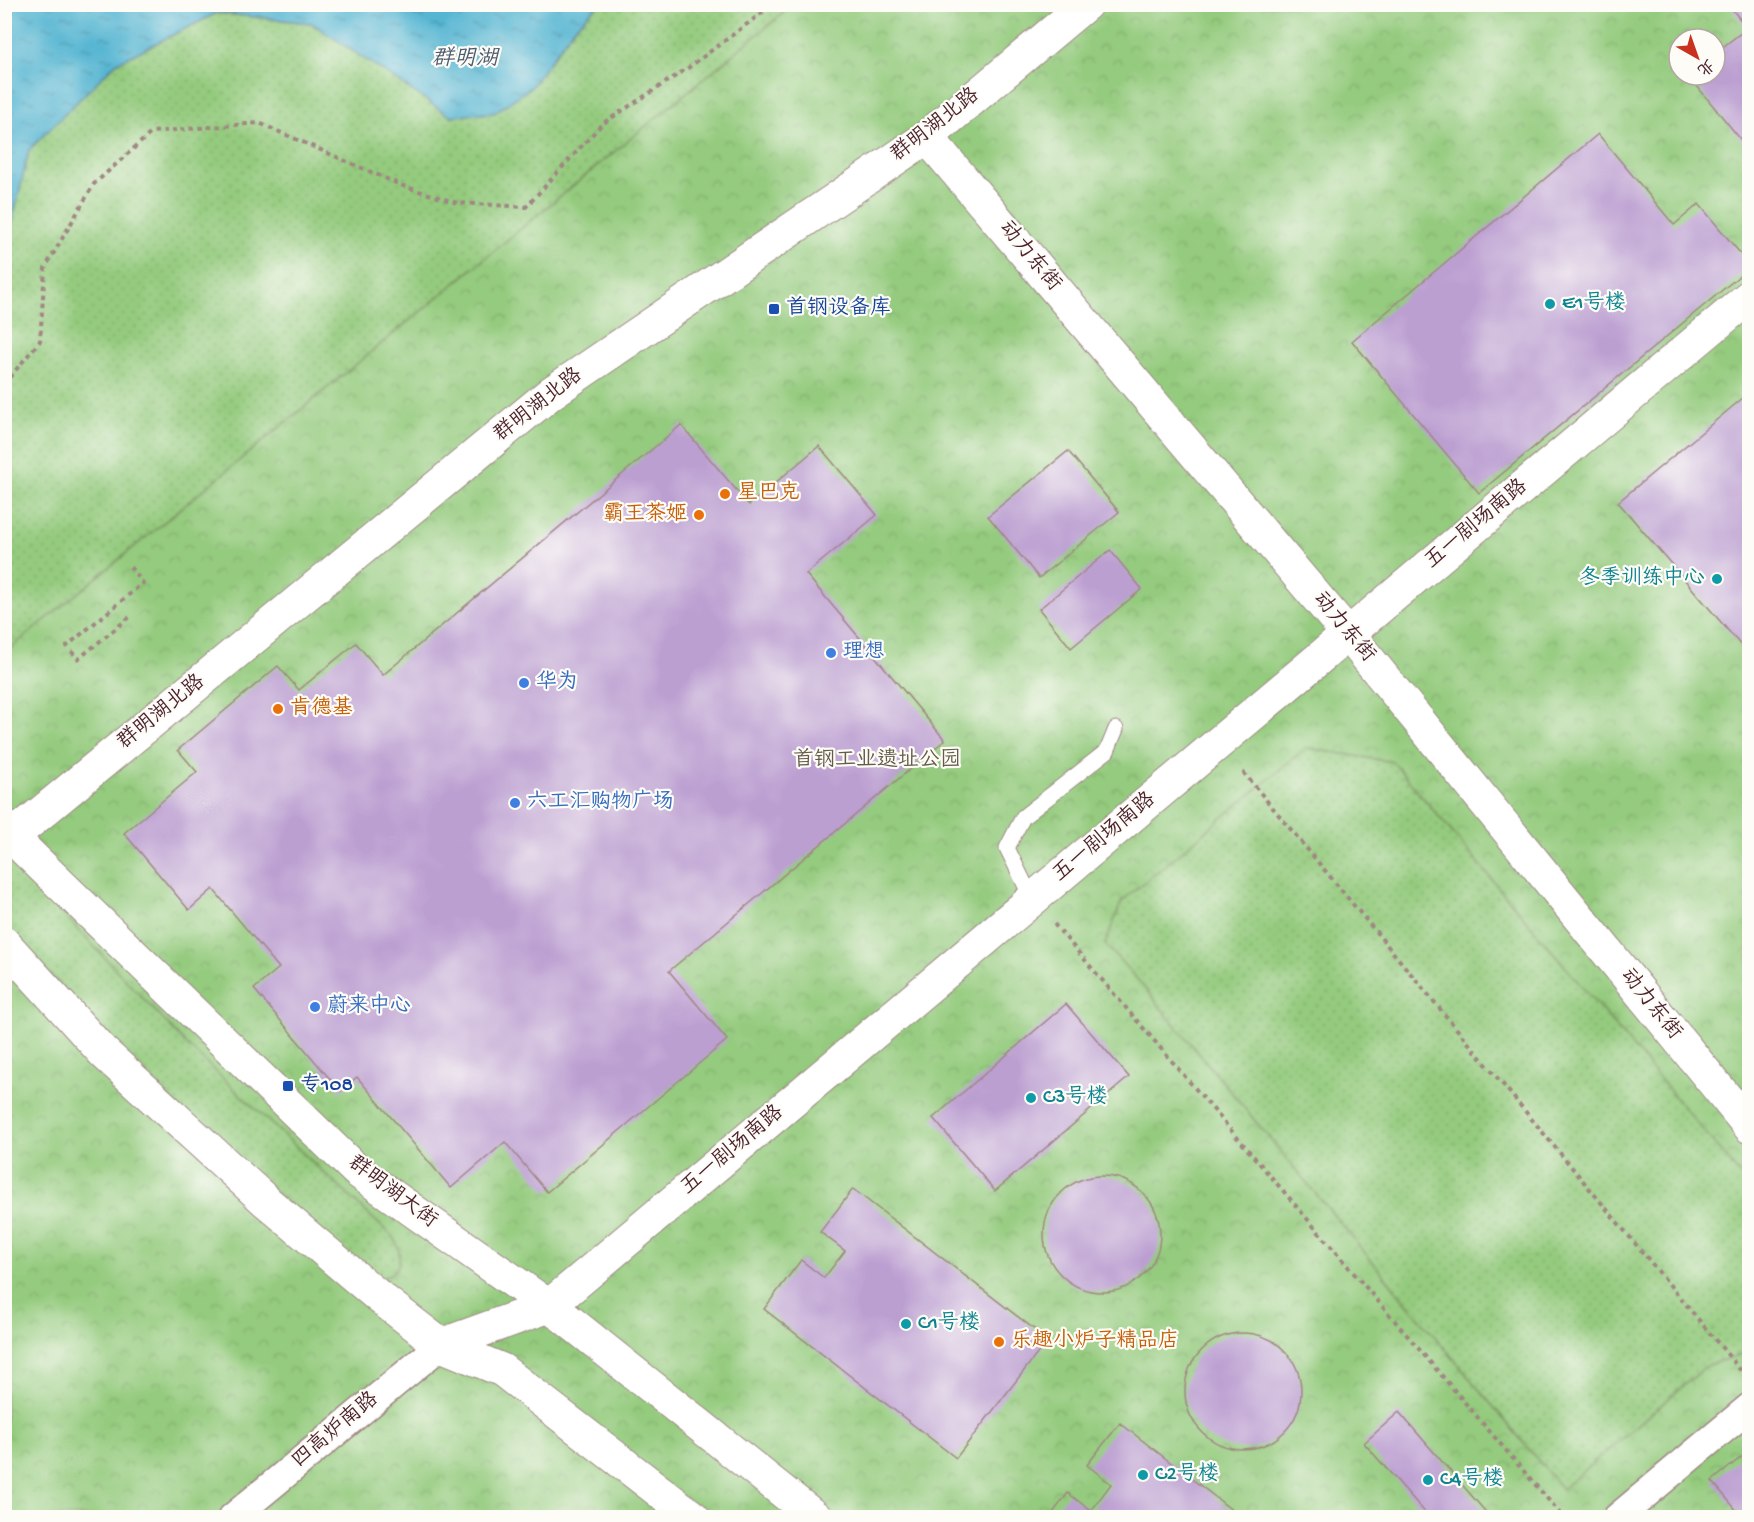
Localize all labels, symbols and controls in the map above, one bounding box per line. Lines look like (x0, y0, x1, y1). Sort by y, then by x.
north arrow (1667, 27, 1727, 87)
water label: 群明湖 (432, 46, 500, 73)
text: 北 (1692, 53, 1717, 79)
street label: 群明湖北路 (886, 82, 985, 168)
street label: 动力东街 (992, 216, 1067, 297)
place label: E1号楼 (1562, 290, 1626, 317)
place label: 首钢设备库 (786, 295, 891, 322)
marker: E1号楼 (1543, 297, 1557, 311)
marker: 首钢设备库 (767, 302, 781, 316)
street label: 群明湖北路 (489, 362, 588, 448)
street label: 五一剧场南路 (1419, 473, 1533, 575)
place label: 星巴克 (737, 480, 800, 507)
marker: 星巴克 (718, 487, 732, 501)
place label: 霸王茶姬 (603, 502, 687, 528)
marker: 霸王茶姬 (692, 508, 706, 522)
place label: 冬季训练中心 (1579, 565, 1705, 592)
marker: 冬季训练中心 (1710, 572, 1724, 586)
street label: 动力东街 (1306, 587, 1381, 668)
place label: 理想 (843, 640, 885, 666)
marker: 理想 (824, 646, 838, 660)
street label: 群明湖北路 (112, 669, 211, 756)
place label: 华为 (536, 670, 578, 696)
marker: 华为 (517, 676, 531, 690)
place label: 肯德基 (290, 695, 353, 722)
marker: 肯德基 (271, 702, 285, 716)
park label: 首钢工业遗址公园 (793, 747, 961, 774)
street label: 五一剧场南路 (1047, 786, 1161, 888)
place label: 六工汇购物广场 (527, 789, 674, 816)
marker: 六工汇购物广场 (508, 796, 522, 810)
street label: 动力东街 (1614, 963, 1688, 1046)
place label: 蔚来中心 (327, 993, 411, 1020)
marker: 蔚来中心 (308, 1000, 322, 1014)
place label: 专108 (300, 1072, 353, 1099)
marker: 专108 (281, 1079, 295, 1093)
place label: C3号楼 (1043, 1084, 1107, 1111)
marker: C3号楼 (1024, 1091, 1038, 1105)
street label: 五一剧场南路 (675, 1099, 789, 1201)
street label: 群明湖大街 (343, 1150, 443, 1235)
place label: C1号楼 (918, 1310, 980, 1337)
marker: C1号楼 (899, 1317, 913, 1331)
place label: 乐趣小炉子精品店 (1011, 1328, 1179, 1355)
marker: 乐趣小炉子精品店 (992, 1335, 1006, 1349)
street label: 四高炉南路 (286, 1386, 384, 1474)
place label: C2号楼 (1155, 1461, 1219, 1488)
place label: C4号楼 (1440, 1466, 1503, 1493)
marker: C2号楼 (1136, 1468, 1150, 1482)
marker: C4号楼 (1421, 1473, 1435, 1487)

